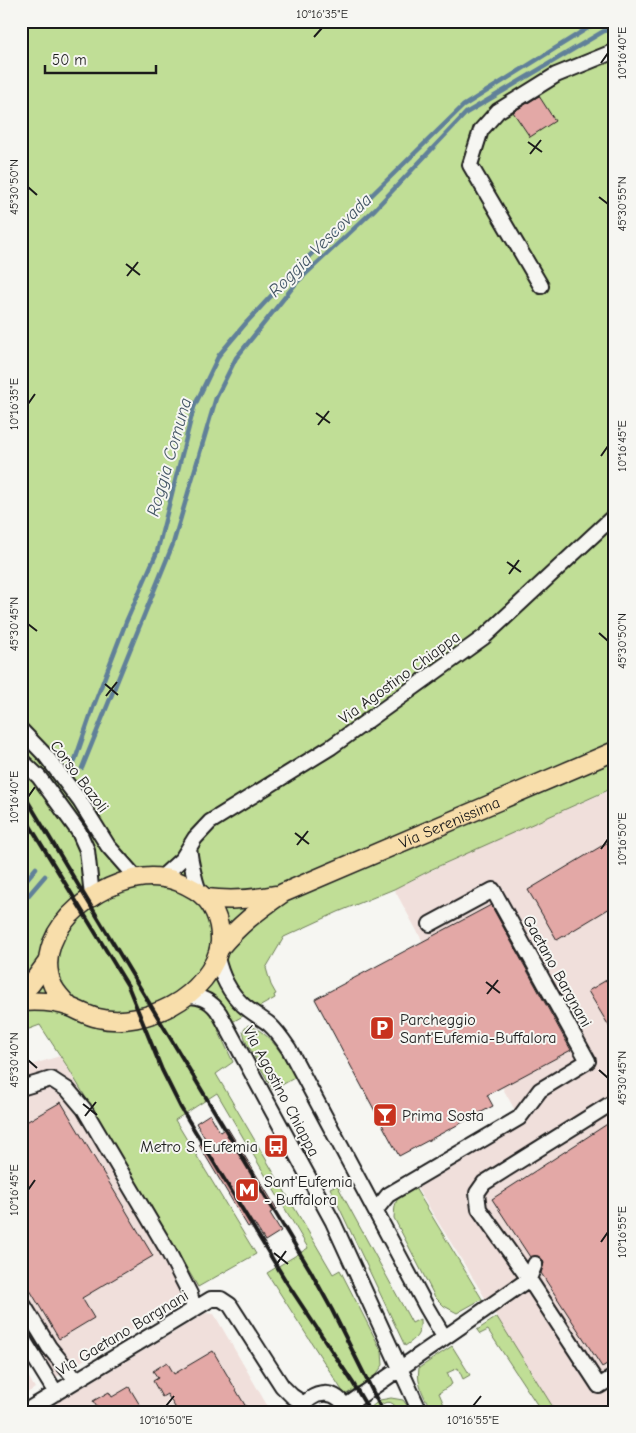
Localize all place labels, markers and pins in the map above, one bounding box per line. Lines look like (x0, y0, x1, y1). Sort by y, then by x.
place label: Parcheggio Sant'Eufemia-Buffalora (400, 1011, 556, 1047)
parking icon: Parcheggio Sant'Eufemia-Buffalora (369, 1015, 395, 1041)
bar icon: Prima Sosta (372, 1102, 398, 1128)
place label: Prima Sosta (402, 1107, 484, 1125)
bus stop icon: Metro S. Eufemia (263, 1133, 289, 1159)
place label: Metro S. Eufemia (140, 1138, 258, 1156)
place label: Sant'Eufemia - Buffalora (264, 1173, 353, 1209)
metro station icon: Sant'Eufemia - Buffalora (234, 1177, 260, 1203)

